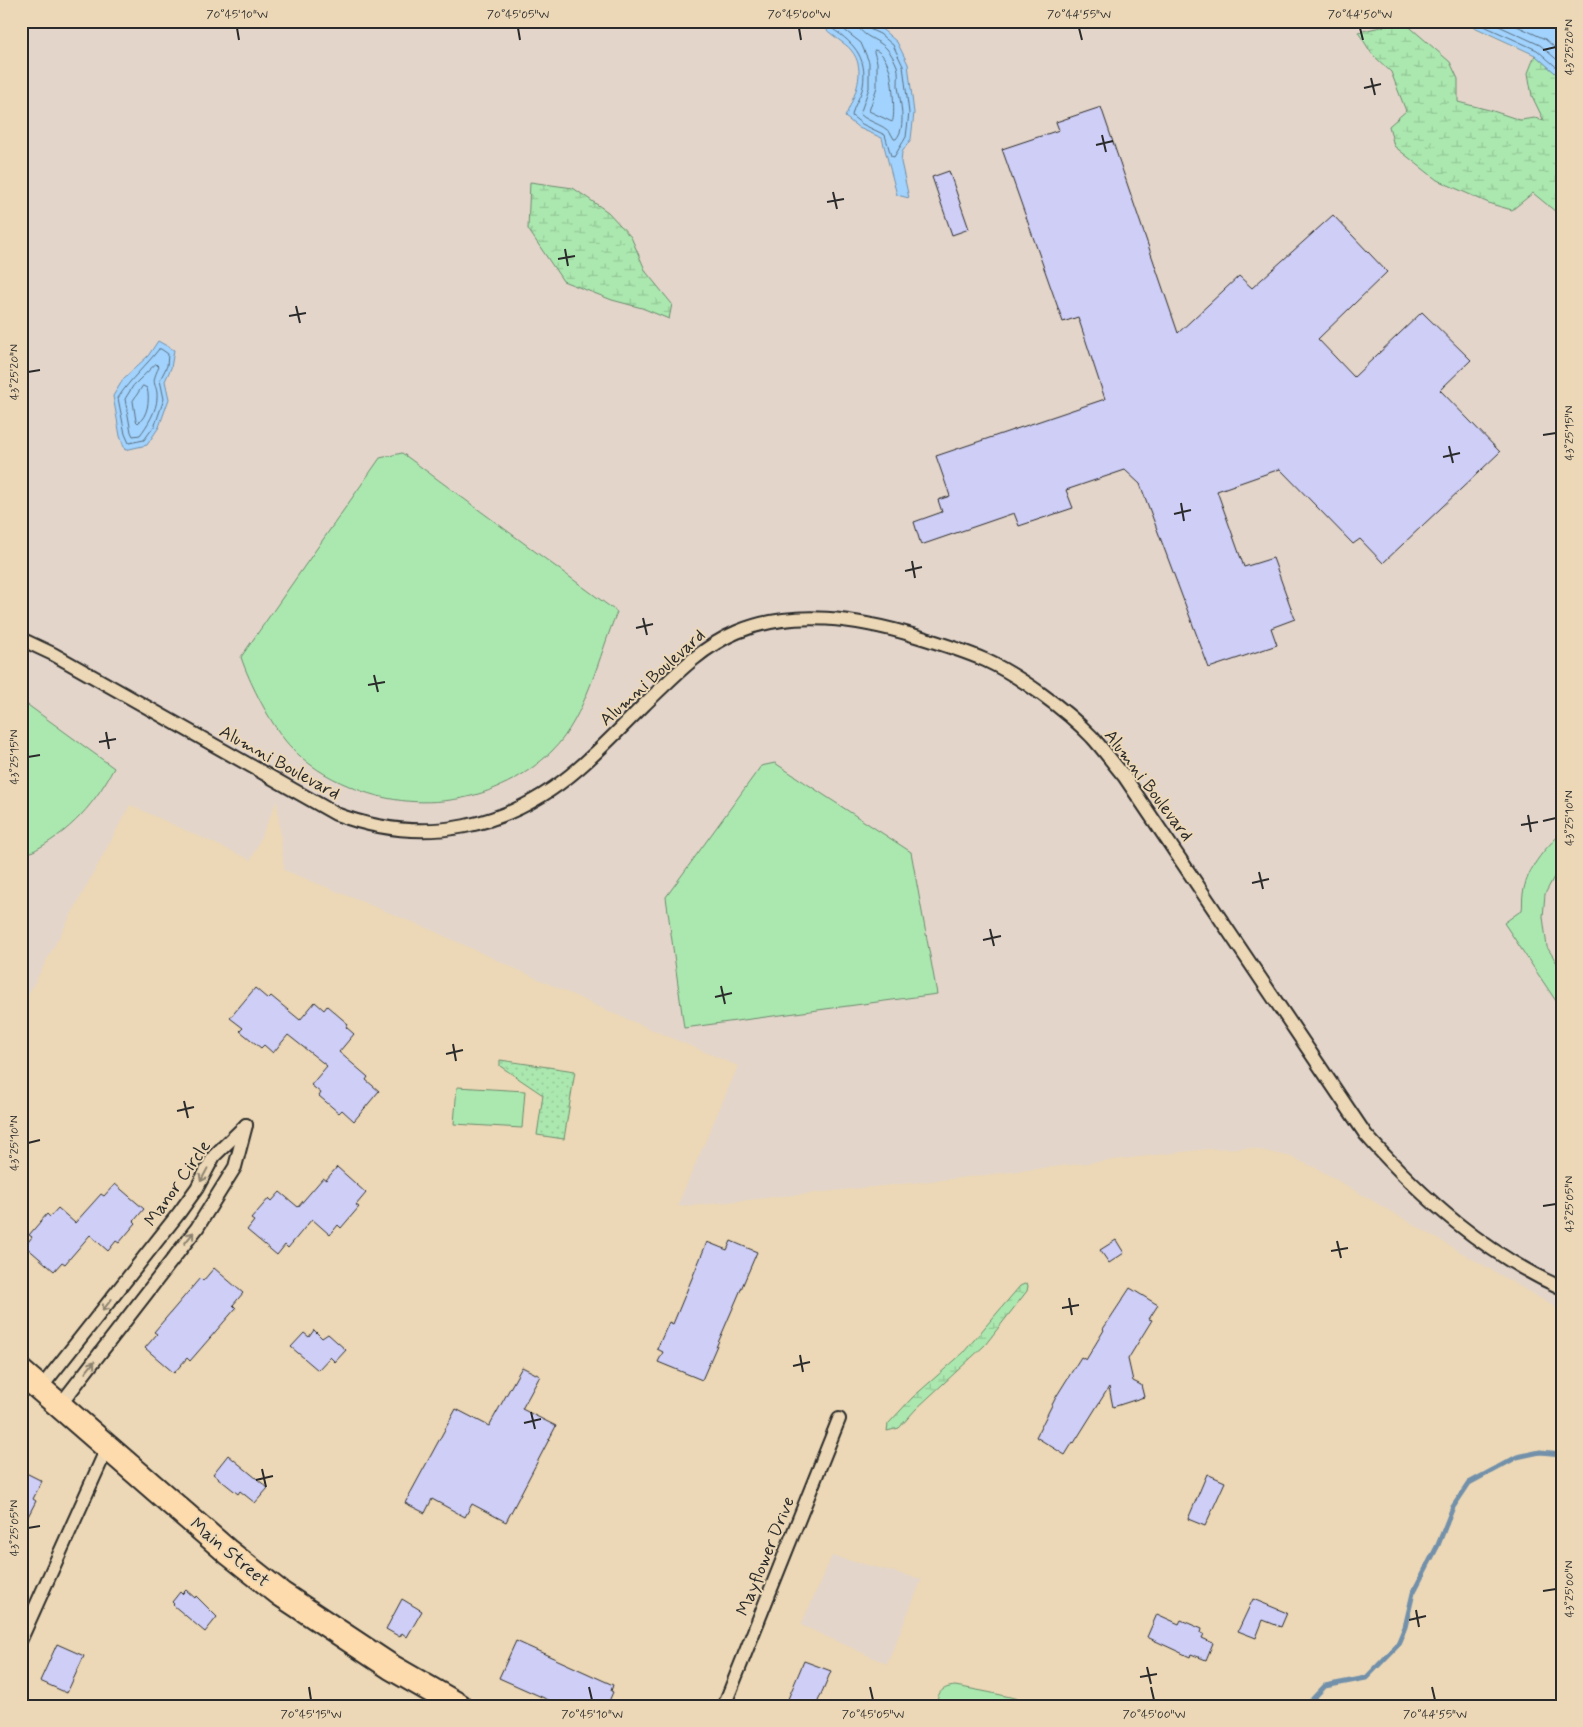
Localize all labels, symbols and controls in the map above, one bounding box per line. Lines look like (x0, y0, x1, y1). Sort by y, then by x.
text: 70°45'10"W (206, 7, 268, 23)
text: 70°45'05"W (487, 7, 549, 23)
text: 70°45'00"W (768, 7, 831, 23)
text: 70°44'55"W (1047, 7, 1111, 23)
text: 70°44'50"W (1328, 7, 1392, 23)
text: 43°25'20"N (1562, 19, 1578, 75)
text: 43°25'20"N (7, 344, 23, 400)
text: 43°25'15"N (1562, 405, 1578, 461)
street label: Alumni Boulevard (595, 624, 711, 732)
street label: Alumni Boulevard (215, 720, 344, 806)
street label: Alumni Boulevard (1098, 725, 1198, 847)
text: 43°25'15"N (7, 729, 23, 785)
text: 43°25'10"N (1562, 790, 1578, 846)
text: 43°25'10"N (7, 1115, 23, 1171)
street label: Manor Circle (139, 1135, 217, 1232)
one-way arrow (199, 1167, 209, 1182)
text: 43°25'05"N (1562, 1176, 1578, 1232)
one-way arrow (184, 1232, 195, 1245)
one-way arrow (101, 1298, 112, 1311)
one-way arrow (84, 1361, 95, 1374)
street label: Mayflower Drive (731, 1493, 801, 1620)
text: 43°25'05"N (7, 1500, 23, 1556)
street label: Main Street (185, 1512, 274, 1593)
text: 43°25'00"N (1562, 1561, 1578, 1617)
text: 70°45'15"W (280, 1707, 342, 1723)
text: 70°45'10"W (561, 1707, 623, 1723)
text: 70°45'05"W (842, 1707, 904, 1723)
text: 70°45'00"W (1123, 1707, 1186, 1723)
text: 70°44'55"W (1403, 1707, 1467, 1723)

